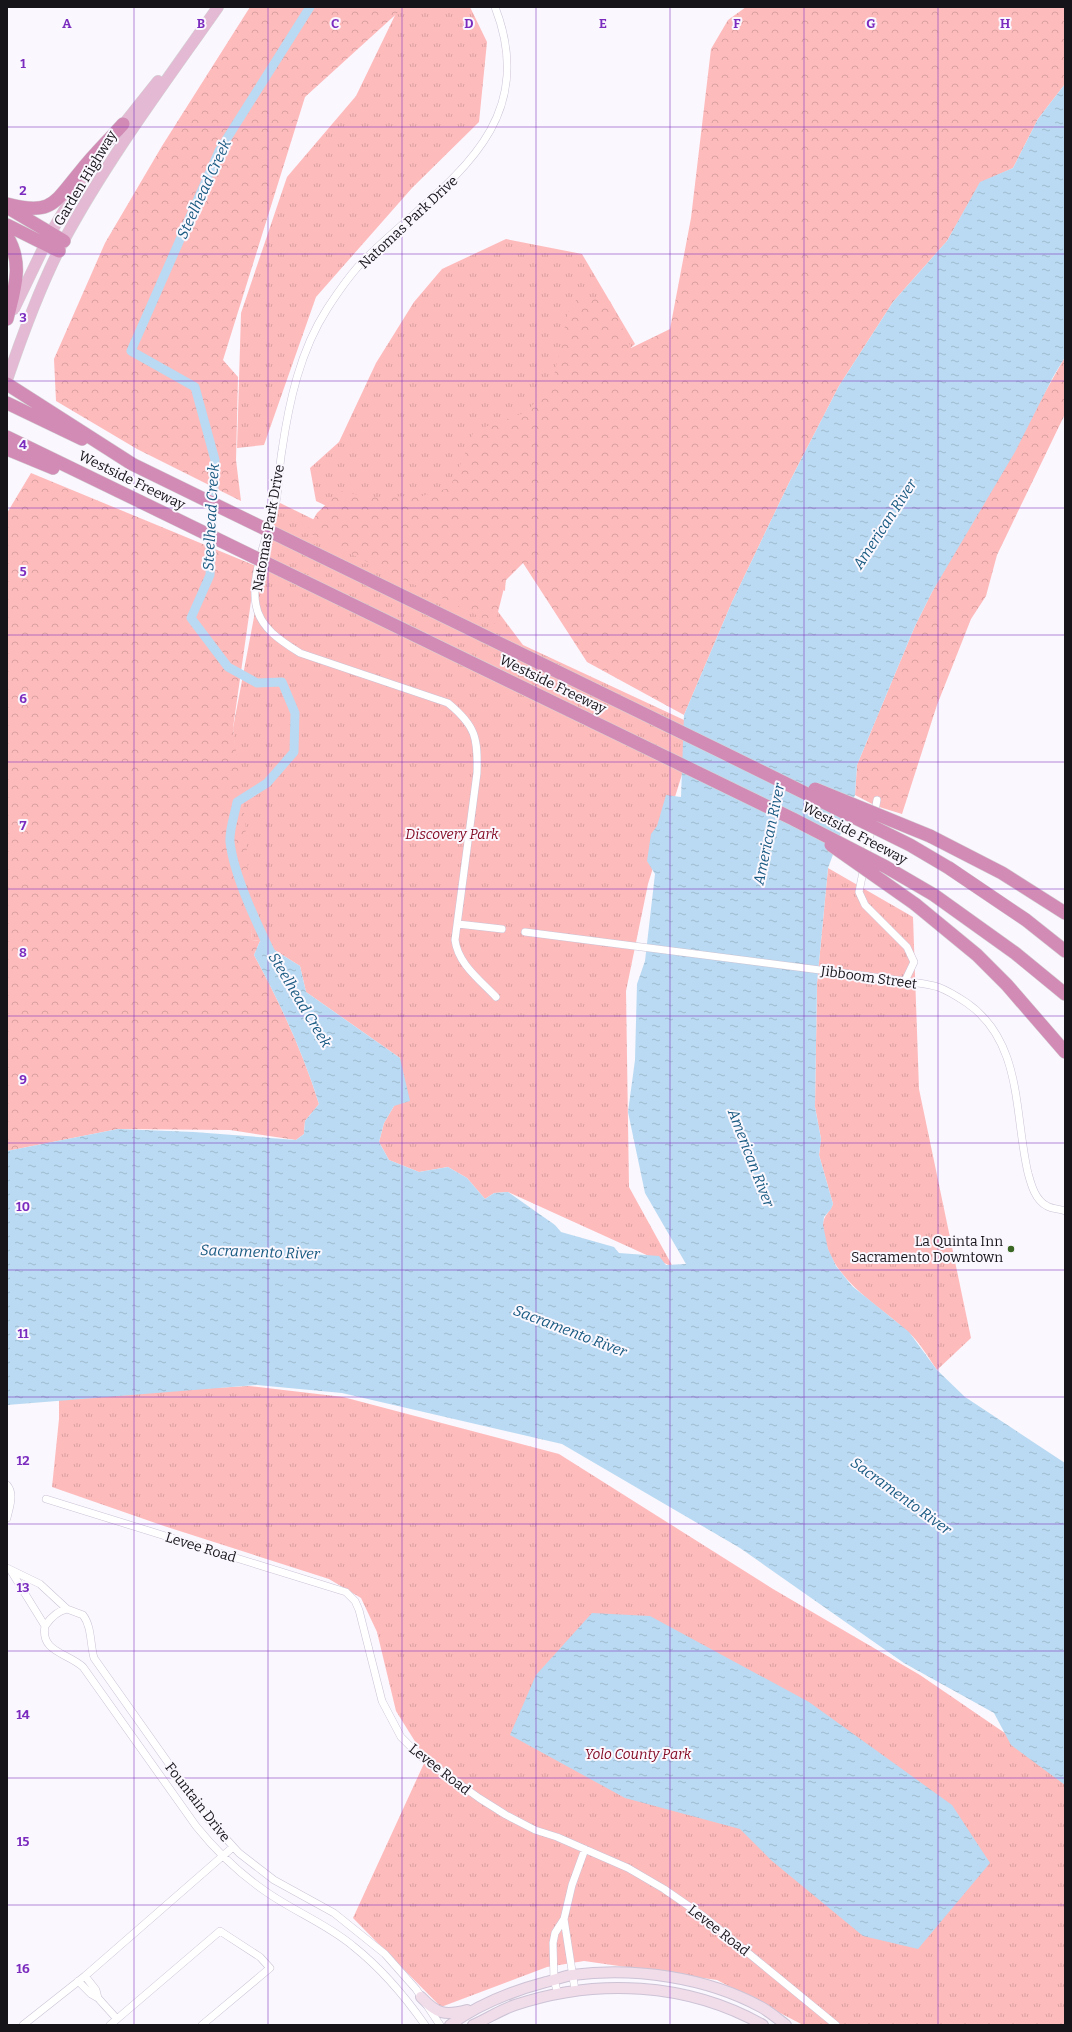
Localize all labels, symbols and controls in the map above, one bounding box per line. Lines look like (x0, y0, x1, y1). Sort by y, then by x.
text: A (62, 16, 72, 31)
text: B (197, 16, 205, 31)
text: C (331, 16, 339, 31)
text: D (464, 16, 474, 31)
text: E (599, 16, 607, 31)
text: F (733, 16, 741, 31)
text: G (866, 16, 876, 31)
text: H (1000, 16, 1010, 31)
text: 1 (20, 56, 26, 71)
street label: Garden Highway (50, 127, 121, 229)
water label: Steelhead Creek (173, 136, 235, 242)
street label: Natomas Park Drive (355, 172, 461, 272)
text: 2 (19, 183, 27, 198)
text: 3 (19, 310, 27, 325)
text: 4 (19, 437, 27, 452)
street label: Westside Freeway (76, 447, 188, 514)
water label: Steelhead Creek (199, 462, 223, 571)
street label: Natomas Park Drive (249, 463, 288, 593)
water label: American River (849, 475, 921, 573)
text: 5 (19, 564, 27, 579)
street label: Westside Freeway (497, 651, 609, 718)
text: 6 (19, 691, 27, 706)
water label: American River (749, 781, 789, 887)
street label: Westside Freeway (799, 799, 911, 869)
text: 7 (20, 818, 27, 833)
park label: Discovery Park (405, 826, 499, 843)
text: 8 (19, 945, 27, 960)
water label: Steelhead Creek (265, 949, 336, 1051)
street label: Jibboom Street (819, 962, 918, 993)
text: 9 (19, 1072, 27, 1087)
water label: American River (724, 1106, 778, 1210)
text: 10 (16, 1199, 30, 1214)
place label: La Quinta Inn Sacramento Downtown (851, 1233, 1003, 1266)
water label: Sacramento River (200, 1241, 321, 1263)
marker: La Quinta Inn Sacramento Downtown (1006, 1244, 1016, 1254)
water label: Sacramento River (511, 1301, 630, 1361)
text: 11 (17, 1326, 29, 1341)
text: 12 (17, 1453, 29, 1468)
water label: Sacramento River (847, 1454, 955, 1539)
street label: Levee Road (163, 1529, 238, 1566)
text: 13 (16, 1580, 30, 1595)
text: 14 (16, 1707, 30, 1722)
street label: Levee Road (406, 1740, 474, 1799)
park label: Yolo County Park (585, 1746, 692, 1763)
street label: Fountain Drive (161, 1759, 234, 1845)
text: 15 (17, 1834, 29, 1849)
street label: Levee Road (685, 1901, 753, 1960)
text: 16 (16, 1961, 30, 1976)

